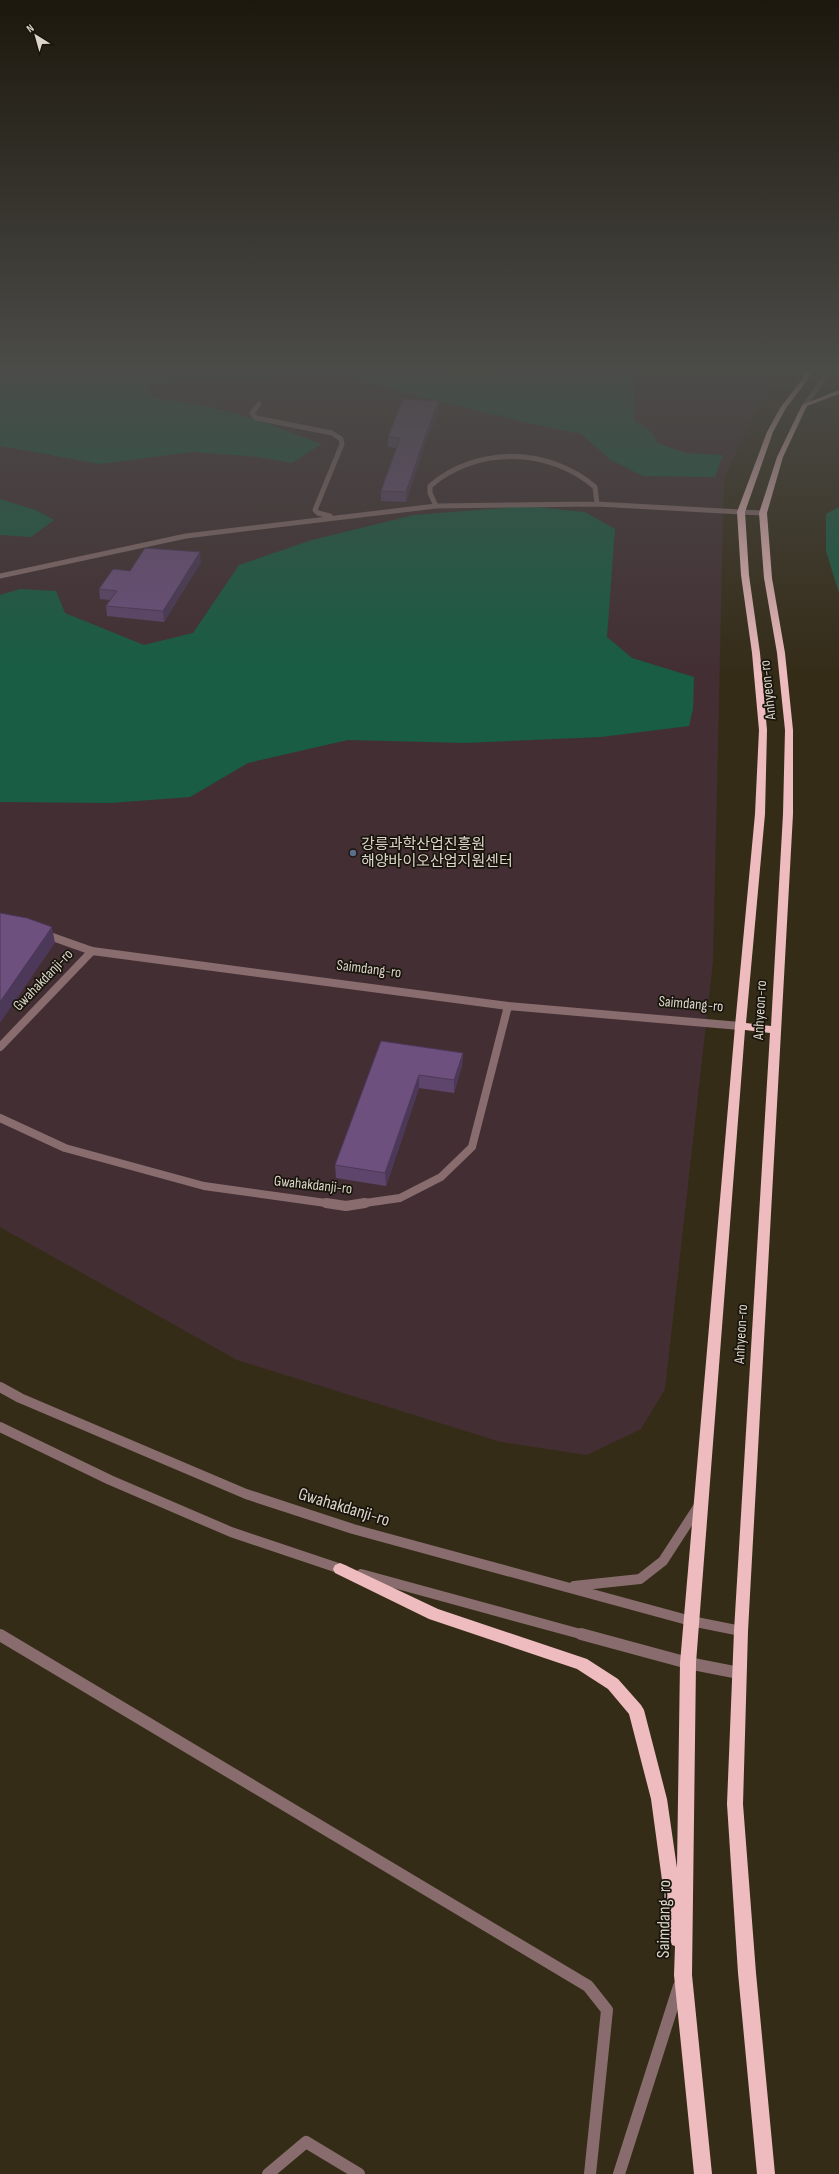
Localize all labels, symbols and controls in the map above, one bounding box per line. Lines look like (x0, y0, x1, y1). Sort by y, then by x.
north arrow (16, 16, 56, 56)
text: N (24, 21, 37, 35)
street label: Anhyeon-ro (755, 659, 781, 722)
place label: 강릉과학산업진흥원 해양바이오산업지원센터 (361, 835, 513, 871)
marker: 강릉과학산업진흥원 해양바이오산업지원센터 (348, 848, 358, 858)
street label: Gwahakdanji-ro (9, 945, 77, 1015)
street label: Saimdang-ro (335, 956, 403, 982)
street label: Anhyeon-ro (749, 980, 771, 1041)
street label: Saimdang-ro (658, 992, 724, 1016)
street label: Gwahakdanji-ro (273, 1171, 353, 1199)
street label: Anhyeon-ro (730, 1304, 752, 1365)
street label: Gwahakdanji-ro (296, 1483, 392, 1531)
street label: Saimdang-ro (653, 1880, 675, 1958)

